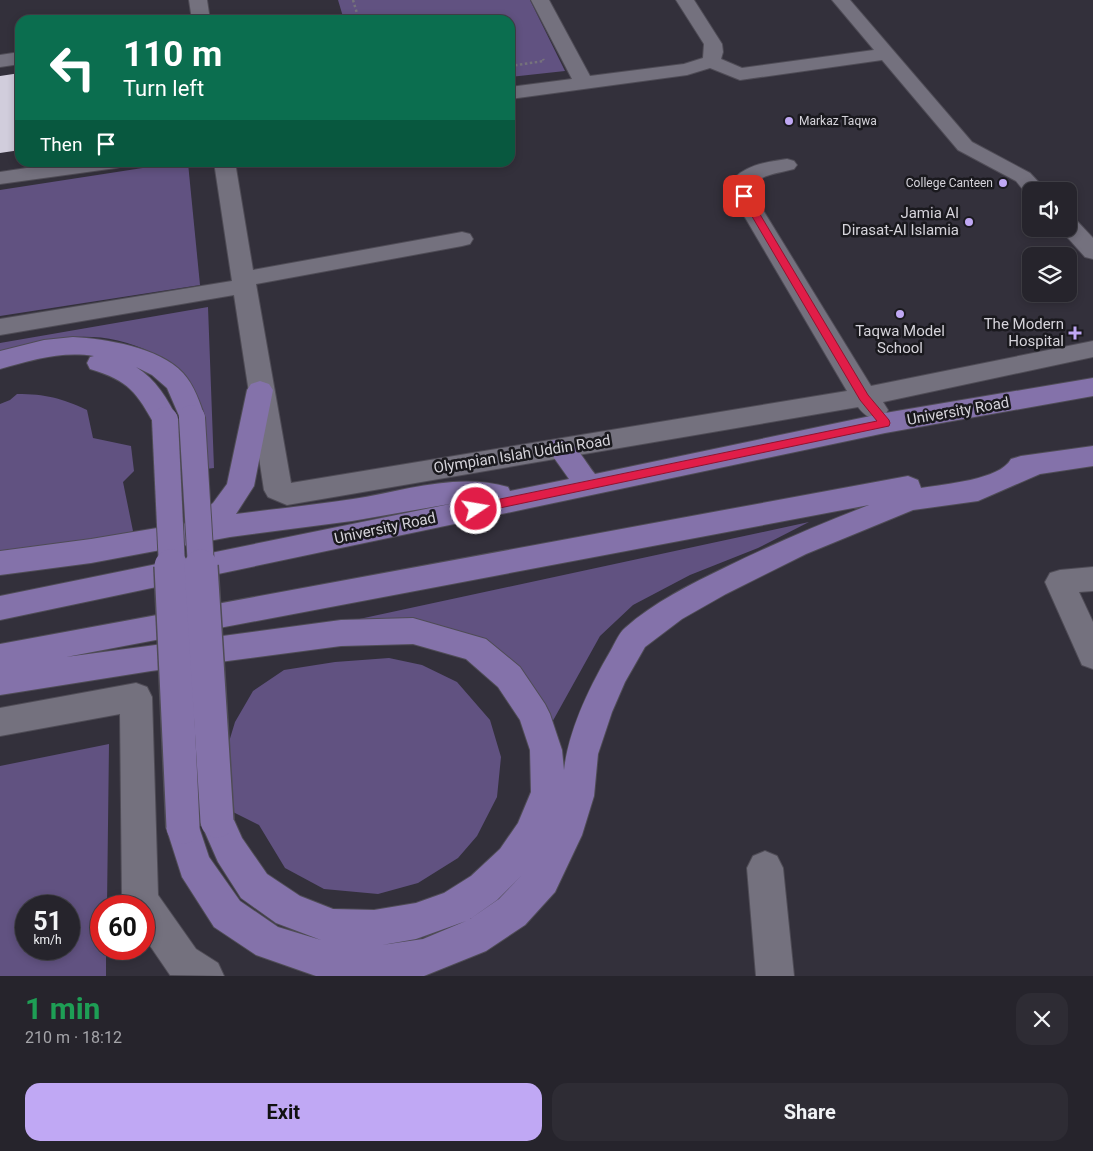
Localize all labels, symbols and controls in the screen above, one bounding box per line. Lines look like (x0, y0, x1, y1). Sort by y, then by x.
text: 110 m (123, 34, 222, 75)
icon: left (40, 35, 105, 100)
text: Turn left (123, 76, 204, 101)
place label: Markaz Taqwa (799, 114, 877, 128)
marker: Markaz Taqwa (783, 115, 795, 127)
icon: arrive (92, 130, 120, 158)
text: Then (40, 133, 82, 156)
pin (723, 175, 765, 217)
place label: College Canteen (906, 176, 993, 190)
marker: College Canteen (997, 177, 1009, 189)
icon: arrive (730, 182, 758, 210)
map controls (1022, 182, 1077, 302)
button: sound (1022, 182, 1077, 237)
place label: Jamia Al Dirasat-Al Islamia (842, 204, 959, 239)
marker: Jamia Al Dirasat-Al Islamia (963, 216, 975, 228)
button: layers (1022, 247, 1077, 302)
marker: Taqwa Model School (894, 308, 906, 320)
place label: The Modern Hospital (984, 315, 1064, 350)
place label: Taqwa Model School (855, 322, 945, 357)
marker: The Modern Hospital (1068, 326, 1082, 340)
street label: University Road (906, 393, 1010, 429)
street label: Olympian Islah Uddin Road (432, 431, 612, 477)
position arrow (449, 482, 501, 534)
street label: University Road (333, 508, 437, 548)
speed limit sign: 60 (90, 895, 155, 960)
text: 51 (33, 907, 62, 936)
text: km/h (33, 933, 62, 947)
text: 1 min (25, 991, 100, 1026)
button: close (1016, 993, 1068, 1045)
text: 210 m · 18:12 (25, 1028, 122, 1047)
button: Exit (25, 1083, 542, 1141)
button: Share (552, 1083, 1068, 1141)

